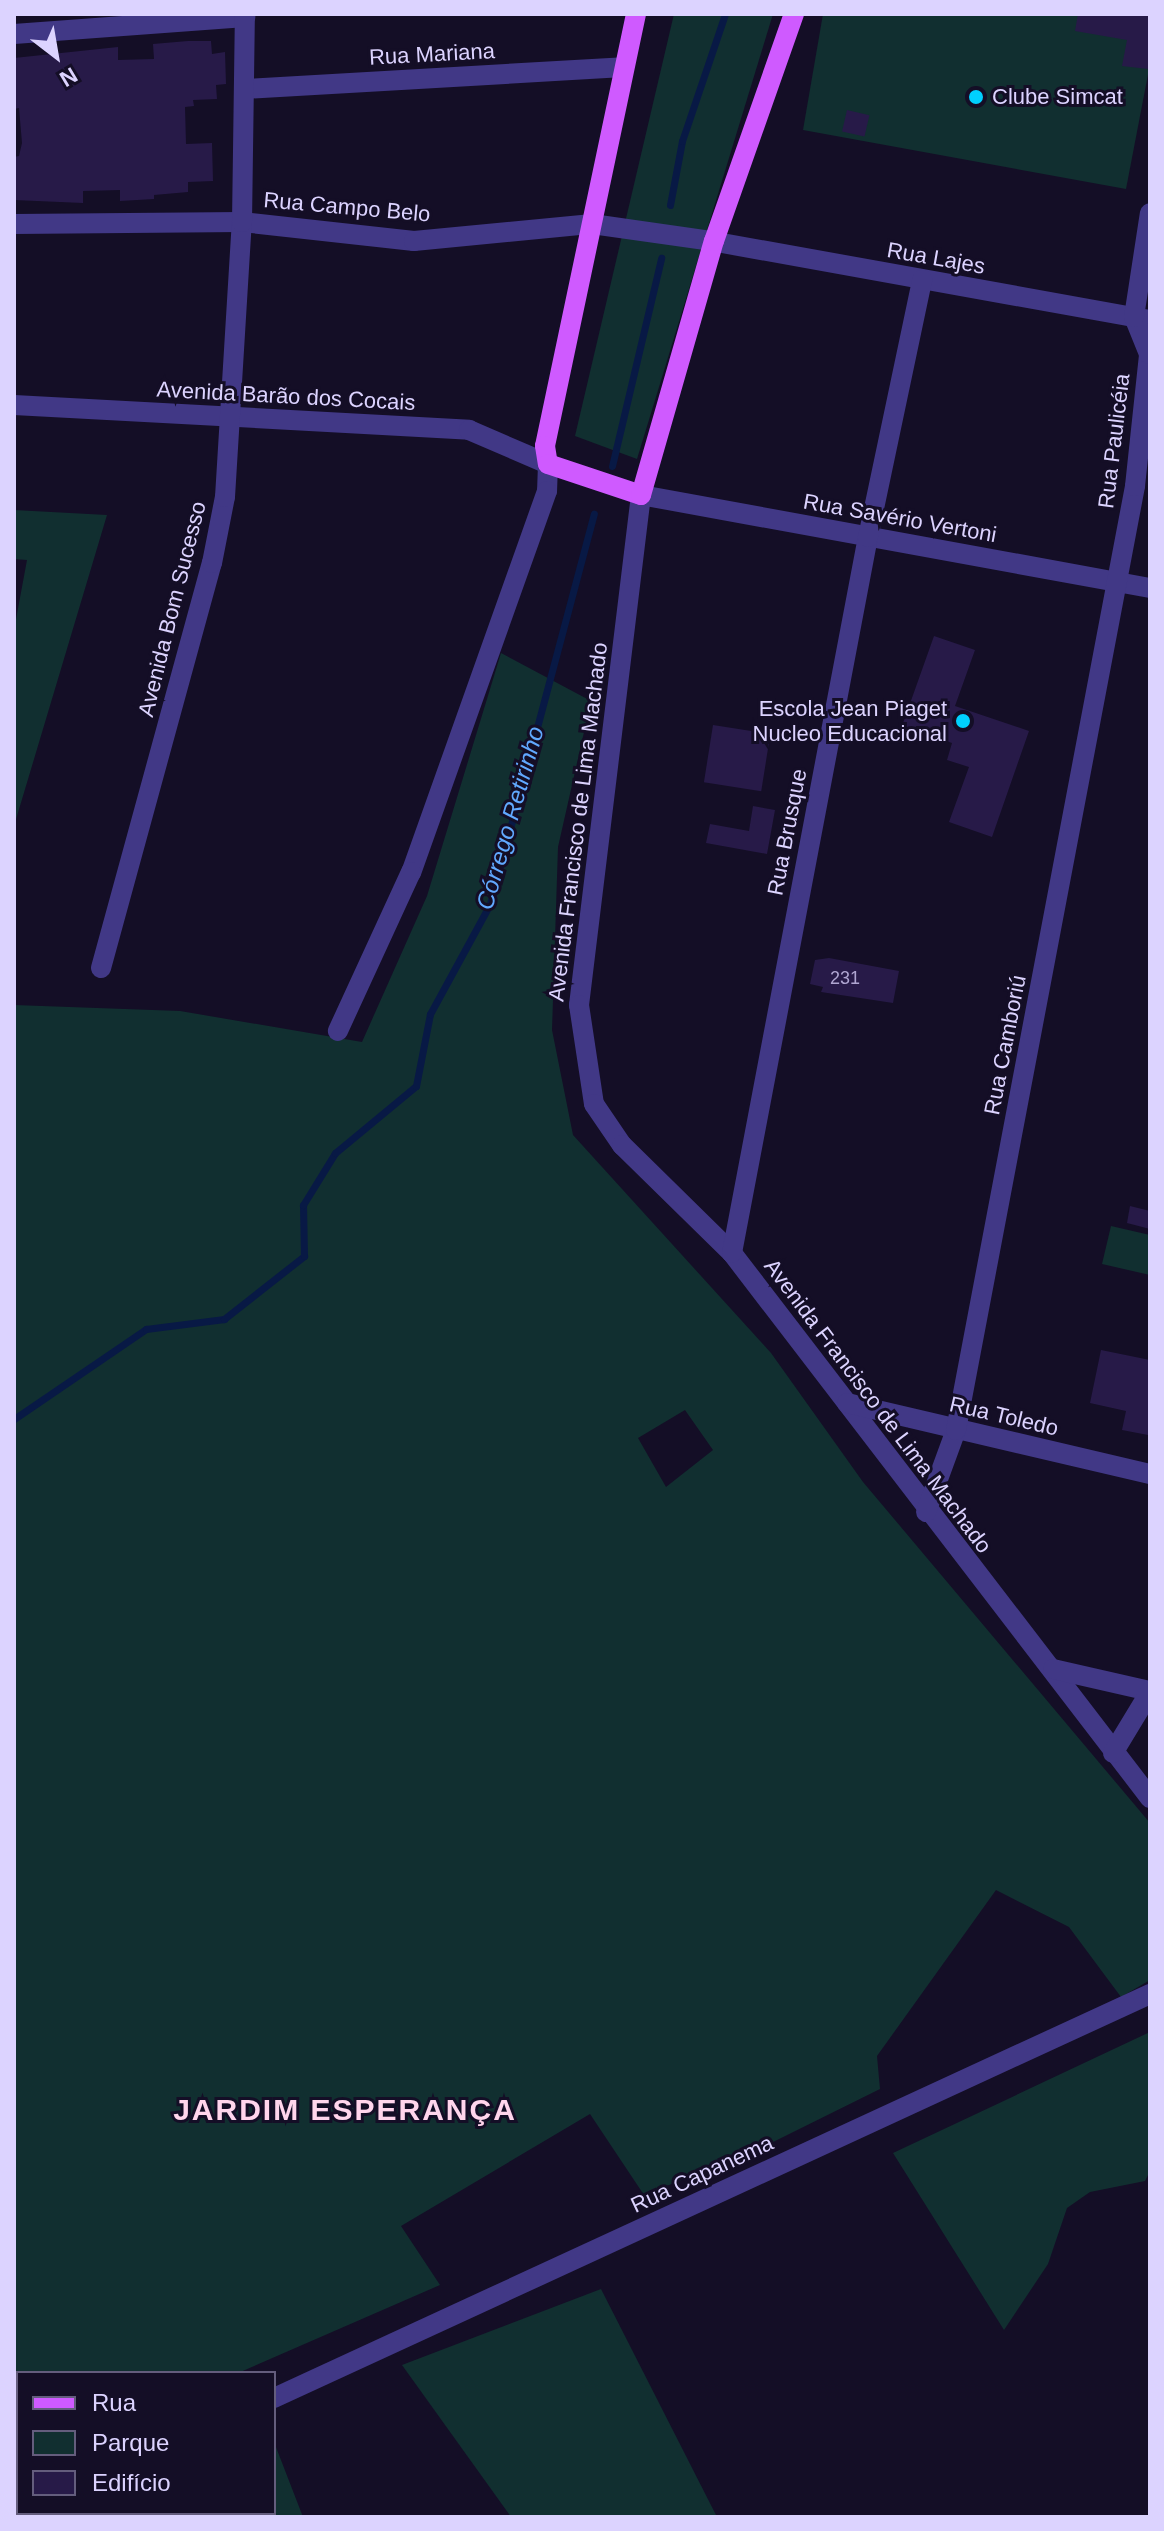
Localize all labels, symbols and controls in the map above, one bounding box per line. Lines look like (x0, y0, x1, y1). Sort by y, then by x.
north arrow (16, 16, 96, 96)
street label: Rua Mariana (368, 38, 496, 70)
text: N (55, 62, 82, 92)
place label: Clube Simcat (992, 84, 1123, 110)
marker: Clube Simcat (967, 88, 985, 106)
street label: Rua Campo Belo (262, 187, 432, 227)
street label: Rua Lajes (885, 236, 987, 280)
street label: Rua Paulicéia (1093, 372, 1135, 510)
street label: Avenida Barão dos Cocais (156, 376, 416, 416)
street label: Rua Savério Vertoni (801, 488, 999, 548)
street label: Avenida Bom Sucesso (132, 499, 212, 719)
street label: Avenida Francisco de Lima Machado (543, 641, 613, 1003)
place label: Escola Jean Piaget Nucleo Educacional (753, 695, 947, 746)
marker: Escola Jean Piaget Nucleo Educacional (954, 712, 972, 730)
water label: Córrego Retirinho (470, 723, 550, 913)
street label: Rua Brusque (762, 766, 812, 898)
house number: 231 (830, 967, 860, 989)
street label: Rua Camboriú (979, 973, 1031, 1117)
street label: Avenida Francisco de Lima Machado (759, 1254, 997, 1558)
street label: Rua Toledo (947, 1391, 1061, 1441)
district label: JARDIM ESPERANÇA (173, 2092, 517, 2128)
street label: Rua Capanema (627, 2129, 777, 2219)
legend (16, 2371, 276, 2515)
text: Rua (92, 2389, 136, 2416)
text: Parque (92, 2429, 169, 2456)
text: Edifício (92, 2469, 171, 2496)

